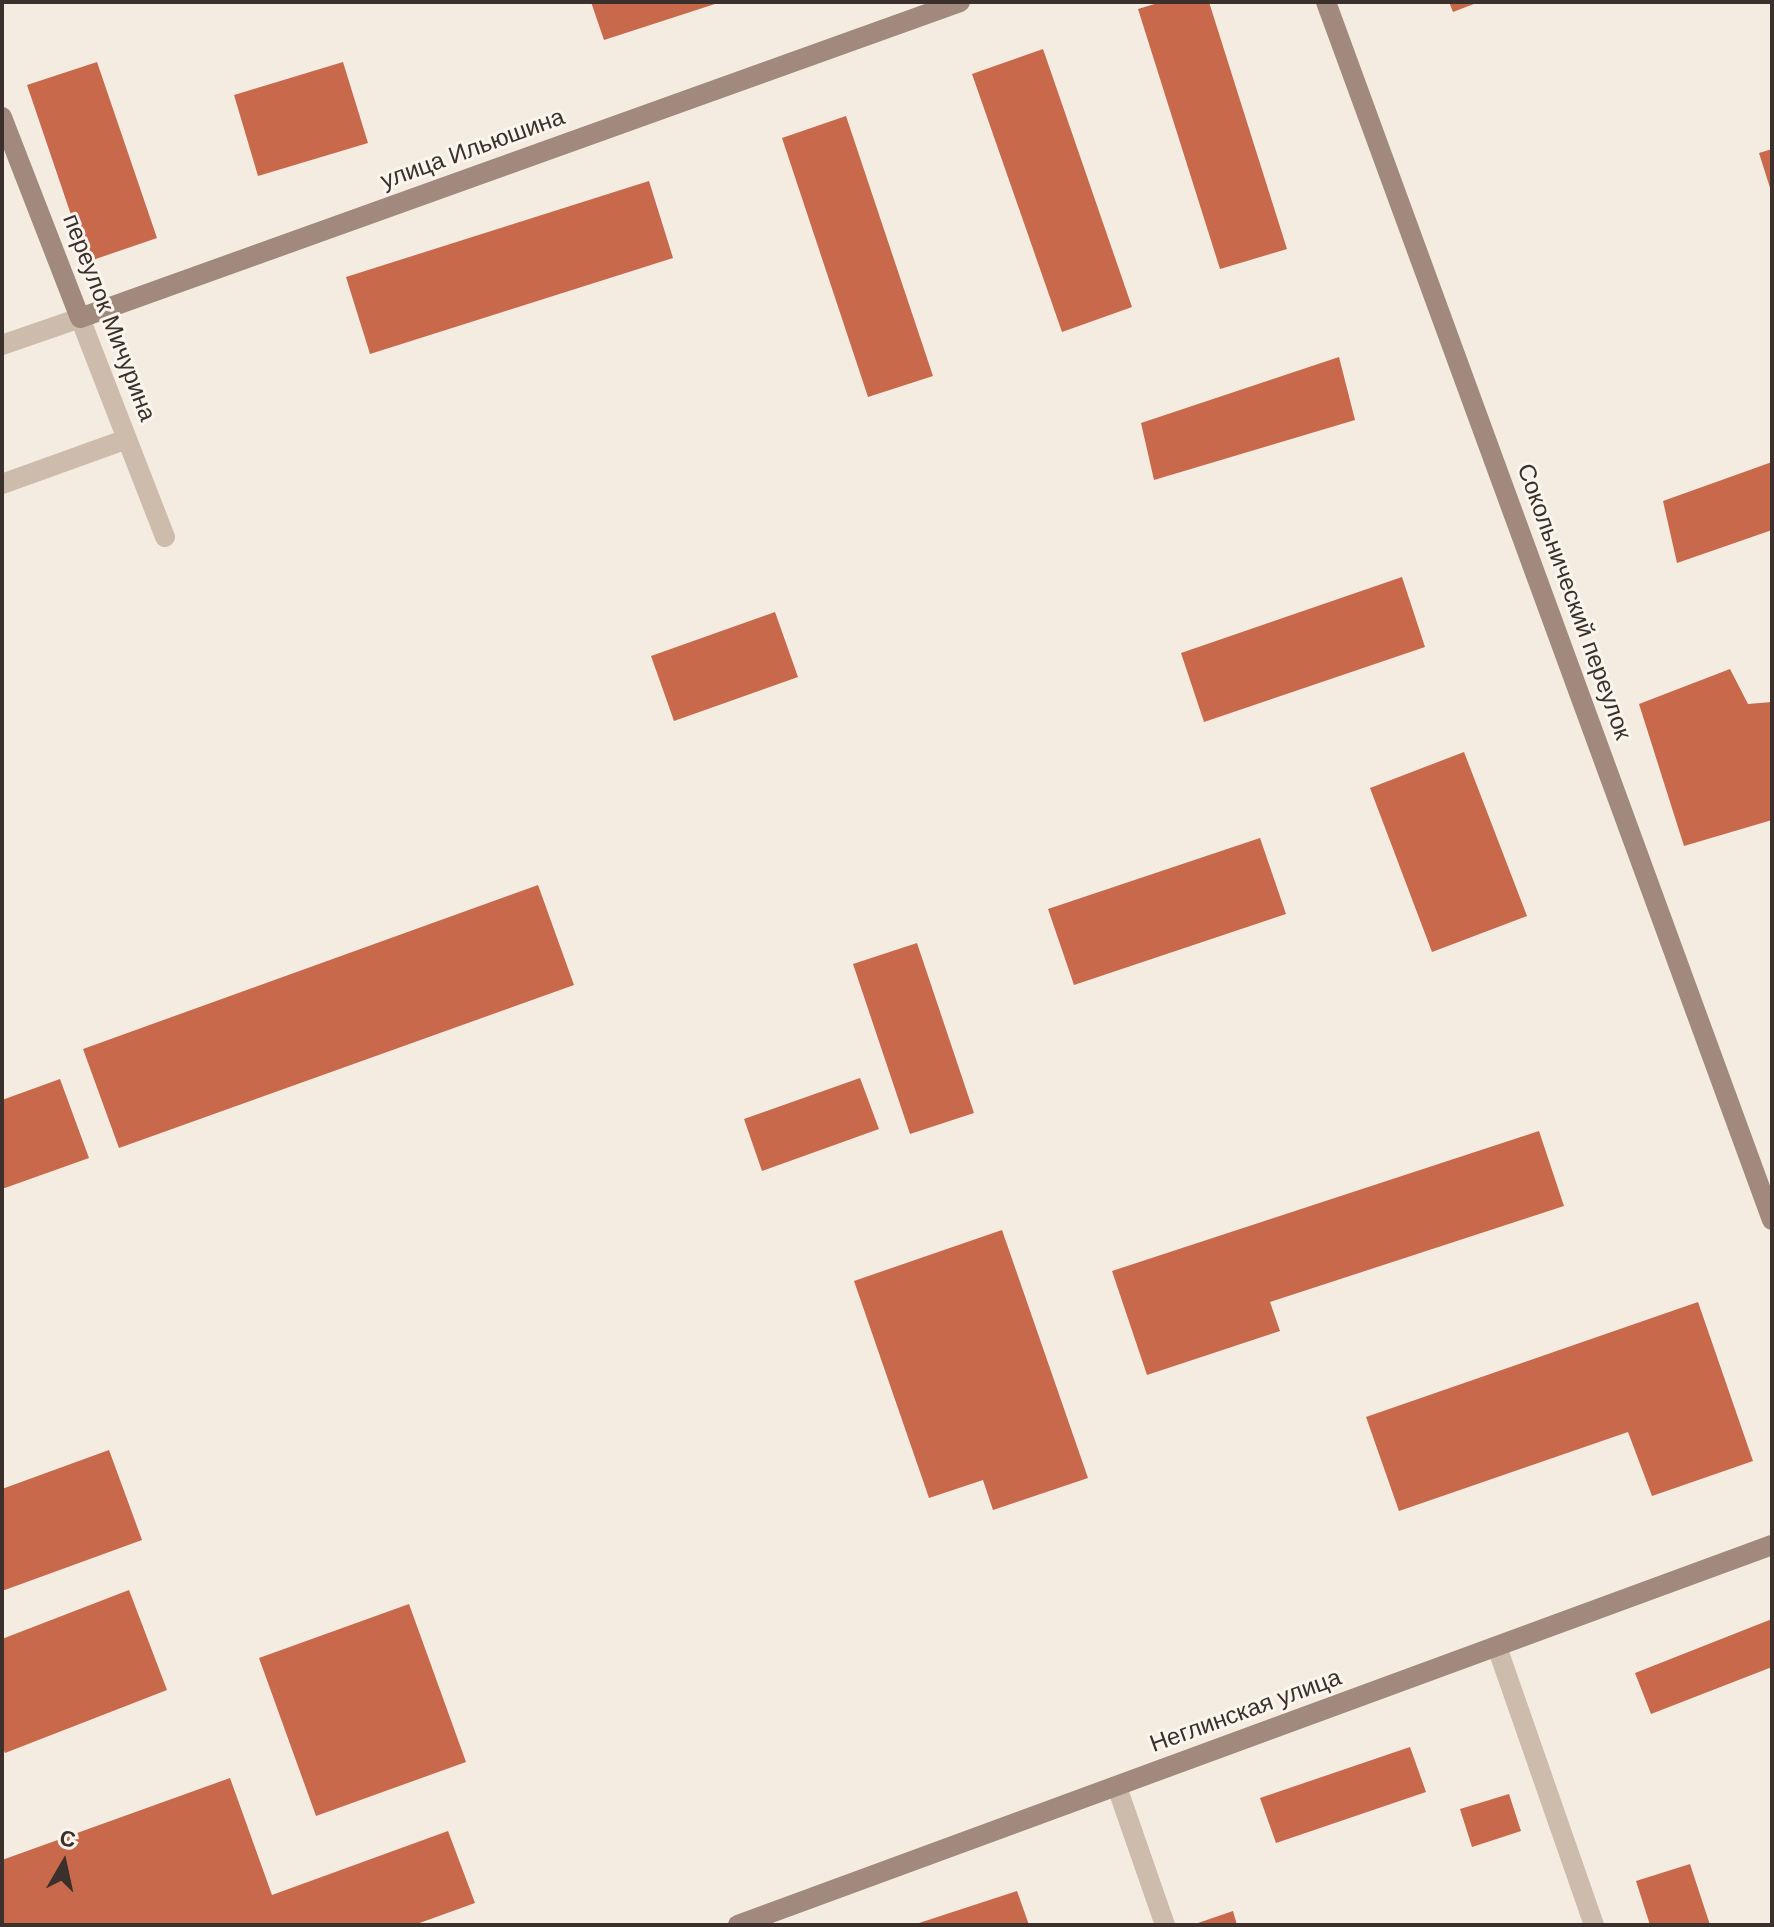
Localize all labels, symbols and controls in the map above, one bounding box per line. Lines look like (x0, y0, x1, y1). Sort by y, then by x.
street label: улица Ильюшина (377, 103, 569, 197)
street label: переулок Мичурина (55, 210, 161, 426)
street label: Сокольнический переулок (1510, 460, 1636, 744)
street label: Неглинская улица (1146, 1664, 1346, 1760)
north arrow (24, 1823, 104, 1903)
text: С (58, 1823, 78, 1854)

